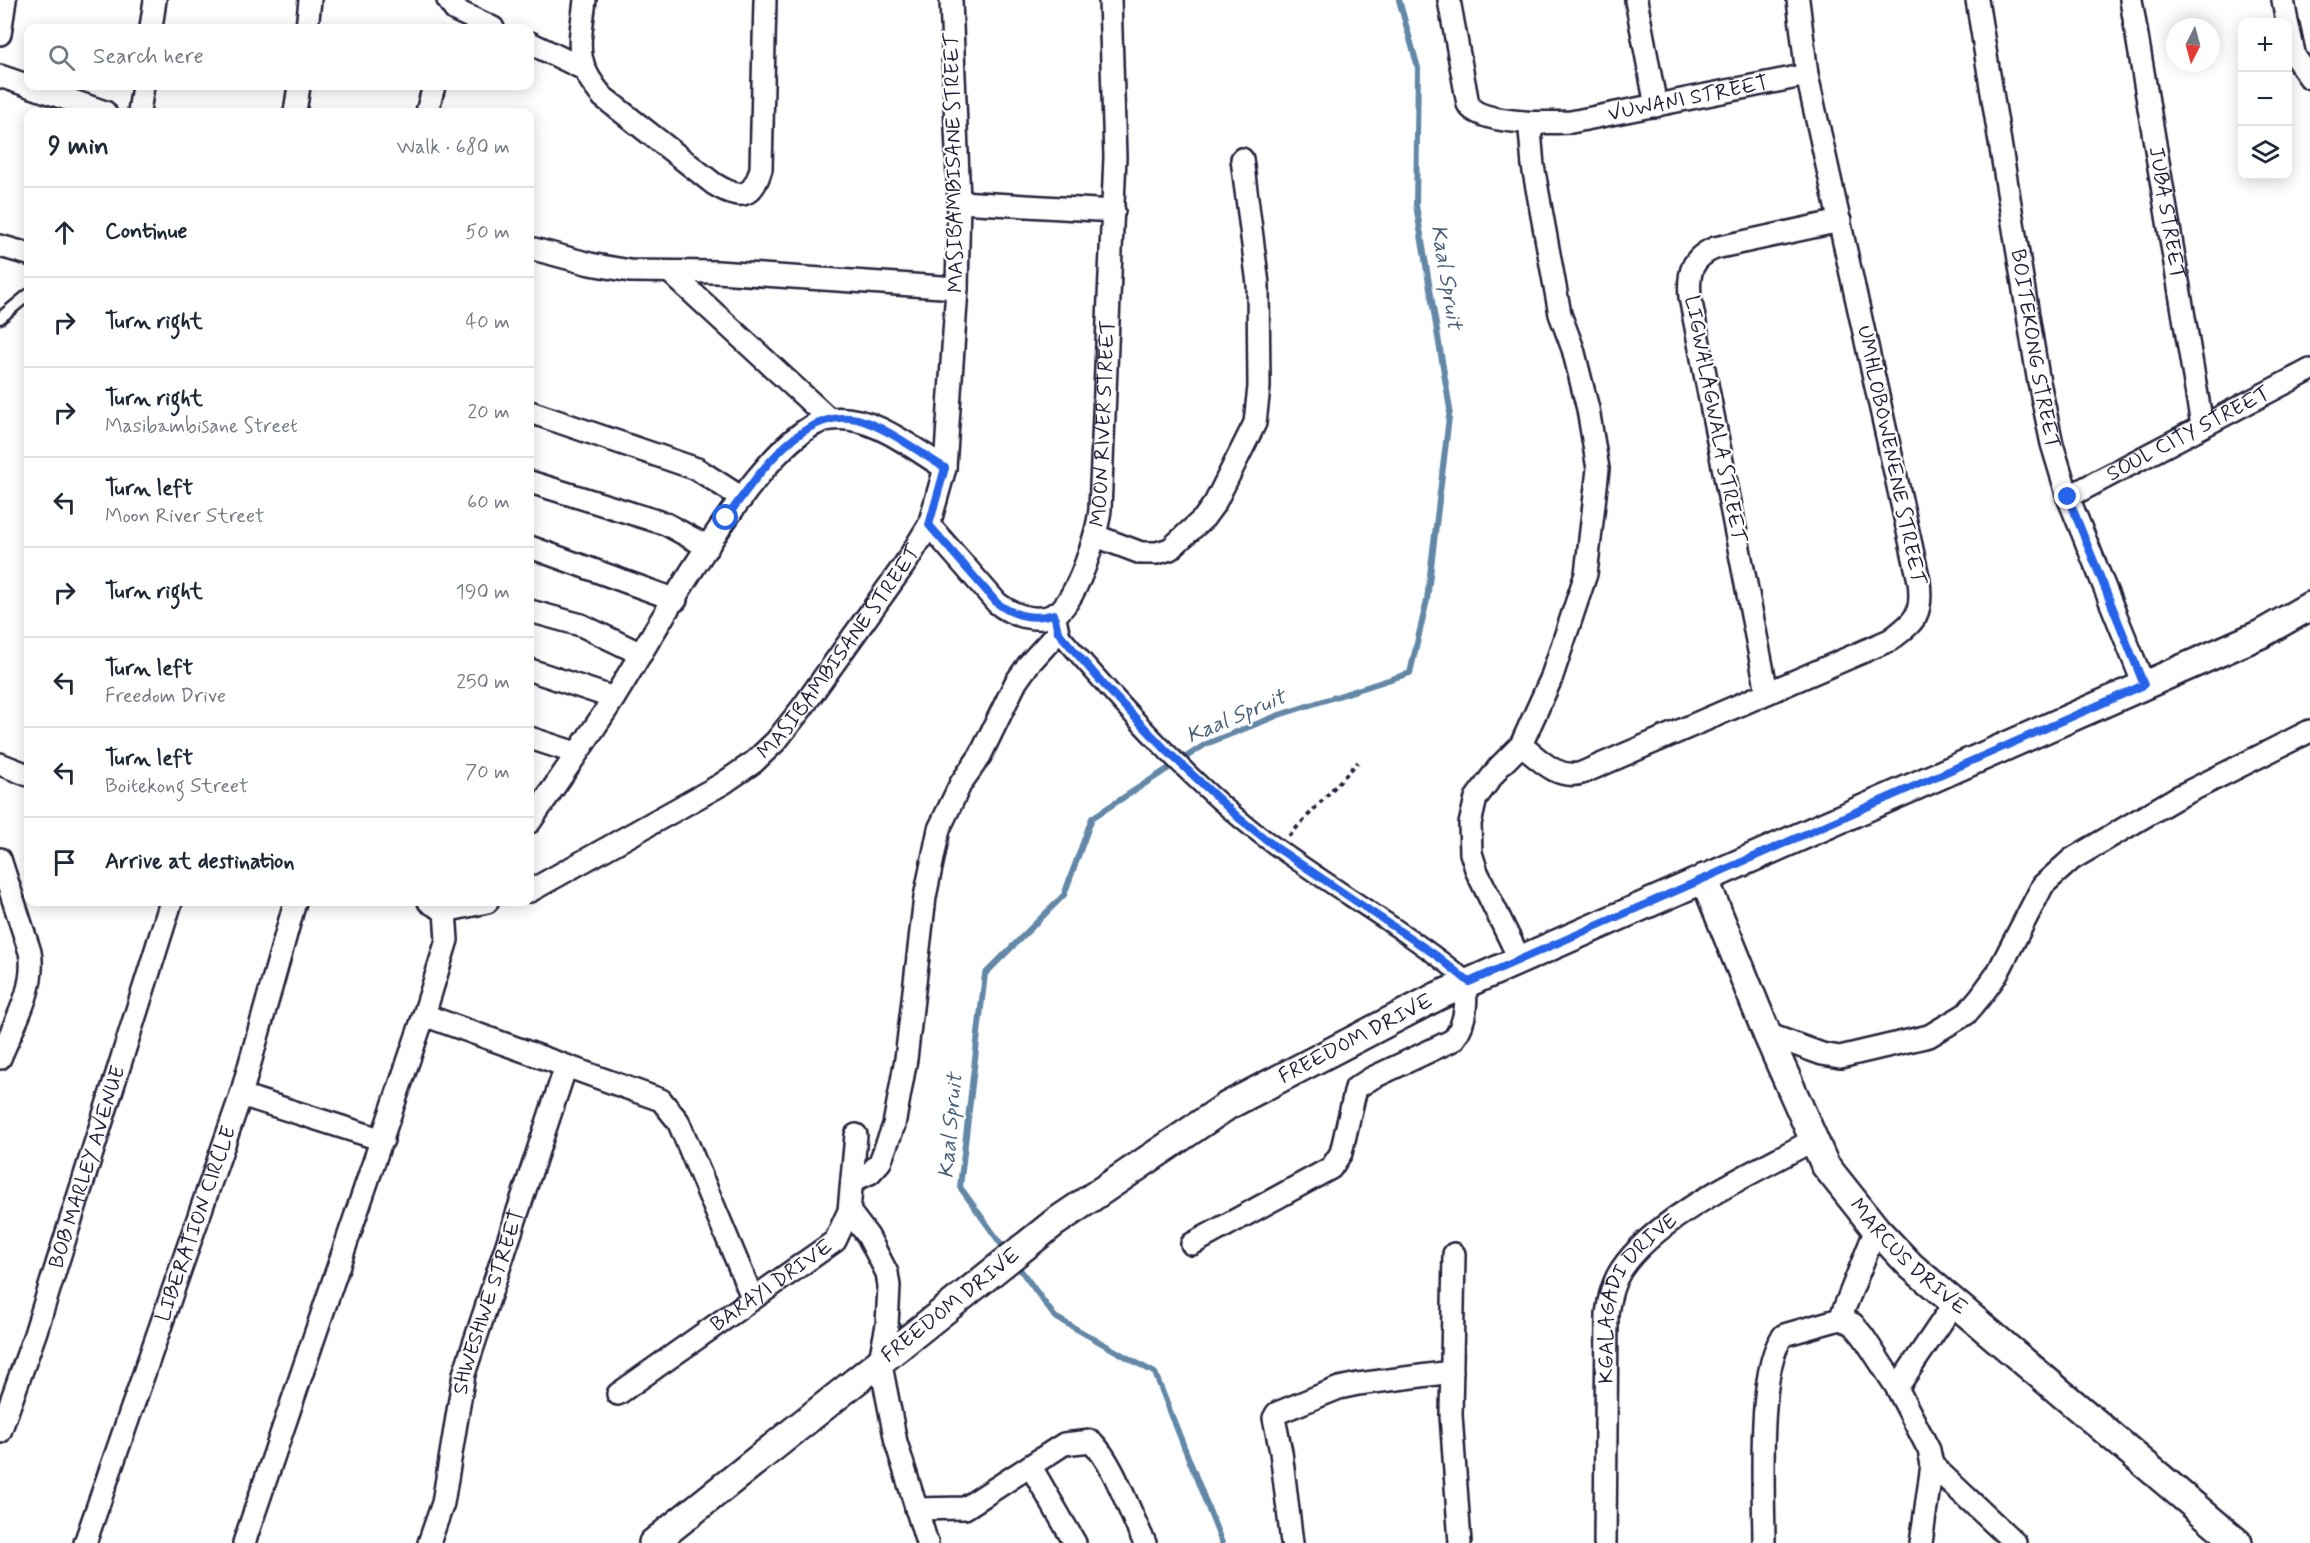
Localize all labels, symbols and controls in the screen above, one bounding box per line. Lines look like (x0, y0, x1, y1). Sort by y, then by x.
north arrow (2166, 18, 2220, 72)
map controls (2238, 18, 2292, 180)
button: + (2238, 18, 2292, 72)
search box (24, 24, 534, 90)
street label: MASIBAMBISANE STREET (938, 32, 970, 293)
icon: search (45, 41, 78, 74)
text: Search here (93, 43, 204, 71)
street label: VUWANI STREET (1606, 69, 1771, 128)
button: − (2238, 72, 2292, 126)
button: layers (2238, 126, 2292, 180)
text: 9 min (48, 130, 109, 164)
text: Walk · 680 m (397, 134, 510, 161)
street label: JUBA STREET (2142, 144, 2191, 282)
icon: ahead (48, 216, 81, 249)
text: Continue (105, 218, 187, 246)
text: 50 m (465, 219, 510, 246)
water label: Kaal Spruit (1424, 223, 1468, 334)
street label: BOITEKONG STREET (2004, 247, 2067, 452)
street label: LIGWALAGWALA STREET (1677, 293, 1753, 545)
icon: right (48, 306, 81, 339)
text: Turn right (105, 308, 203, 336)
text: 40 m (466, 309, 510, 336)
street label: MOON RIVER STREET (1083, 319, 1122, 529)
street label: UMHLOBOWENENE STREET (1850, 323, 1932, 588)
street label: SOUL CITY STREET (2102, 379, 2275, 488)
text: Turn right (105, 385, 203, 413)
icon: right (48, 396, 81, 429)
text: 20 m (467, 399, 510, 426)
text: Masibambisane Street (105, 413, 298, 440)
text: Turn left (105, 475, 193, 503)
route end (2054, 483, 2080, 509)
icon: left (48, 486, 81, 519)
text: 60 m (467, 489, 510, 516)
text: Moon River Street (105, 503, 264, 530)
route start (712, 504, 738, 530)
street label: MASIBAMBISANE STREET (751, 539, 928, 766)
icon: right (48, 576, 81, 609)
text: Turn right (105, 578, 203, 606)
text: 190 m (456, 579, 510, 606)
text: Turn left (105, 655, 193, 683)
icon: left (48, 666, 81, 699)
text: 250 m (456, 669, 510, 696)
text: Freedom Drive (105, 683, 226, 710)
water label: Kaal Spruit (1182, 683, 1292, 750)
text: Turn left (105, 745, 193, 773)
icon: left (48, 756, 81, 789)
text: 70 m (465, 759, 510, 786)
text: Boitekong Street (105, 773, 248, 800)
icon: arrive (48, 846, 81, 879)
text: Arrive at destination (105, 848, 295, 876)
street label: FREEDOM DRIVE (1274, 987, 1438, 1091)
street label: BOB MARLEY AVENUE (43, 1062, 133, 1272)
water label: Kaal Spruit (932, 1070, 970, 1180)
street label: LIBERATION CIRCLE (149, 1122, 243, 1325)
street label: MARCUS DRIVE (1843, 1193, 1973, 1322)
street label: SHWESHWE STREET (447, 1206, 531, 1397)
street label: KGALAGADI DRIVE (1592, 1207, 1683, 1384)
street label: BARAYI DRIVE (705, 1233, 838, 1338)
street label: FREEDOM DRIVE (876, 1241, 1026, 1369)

